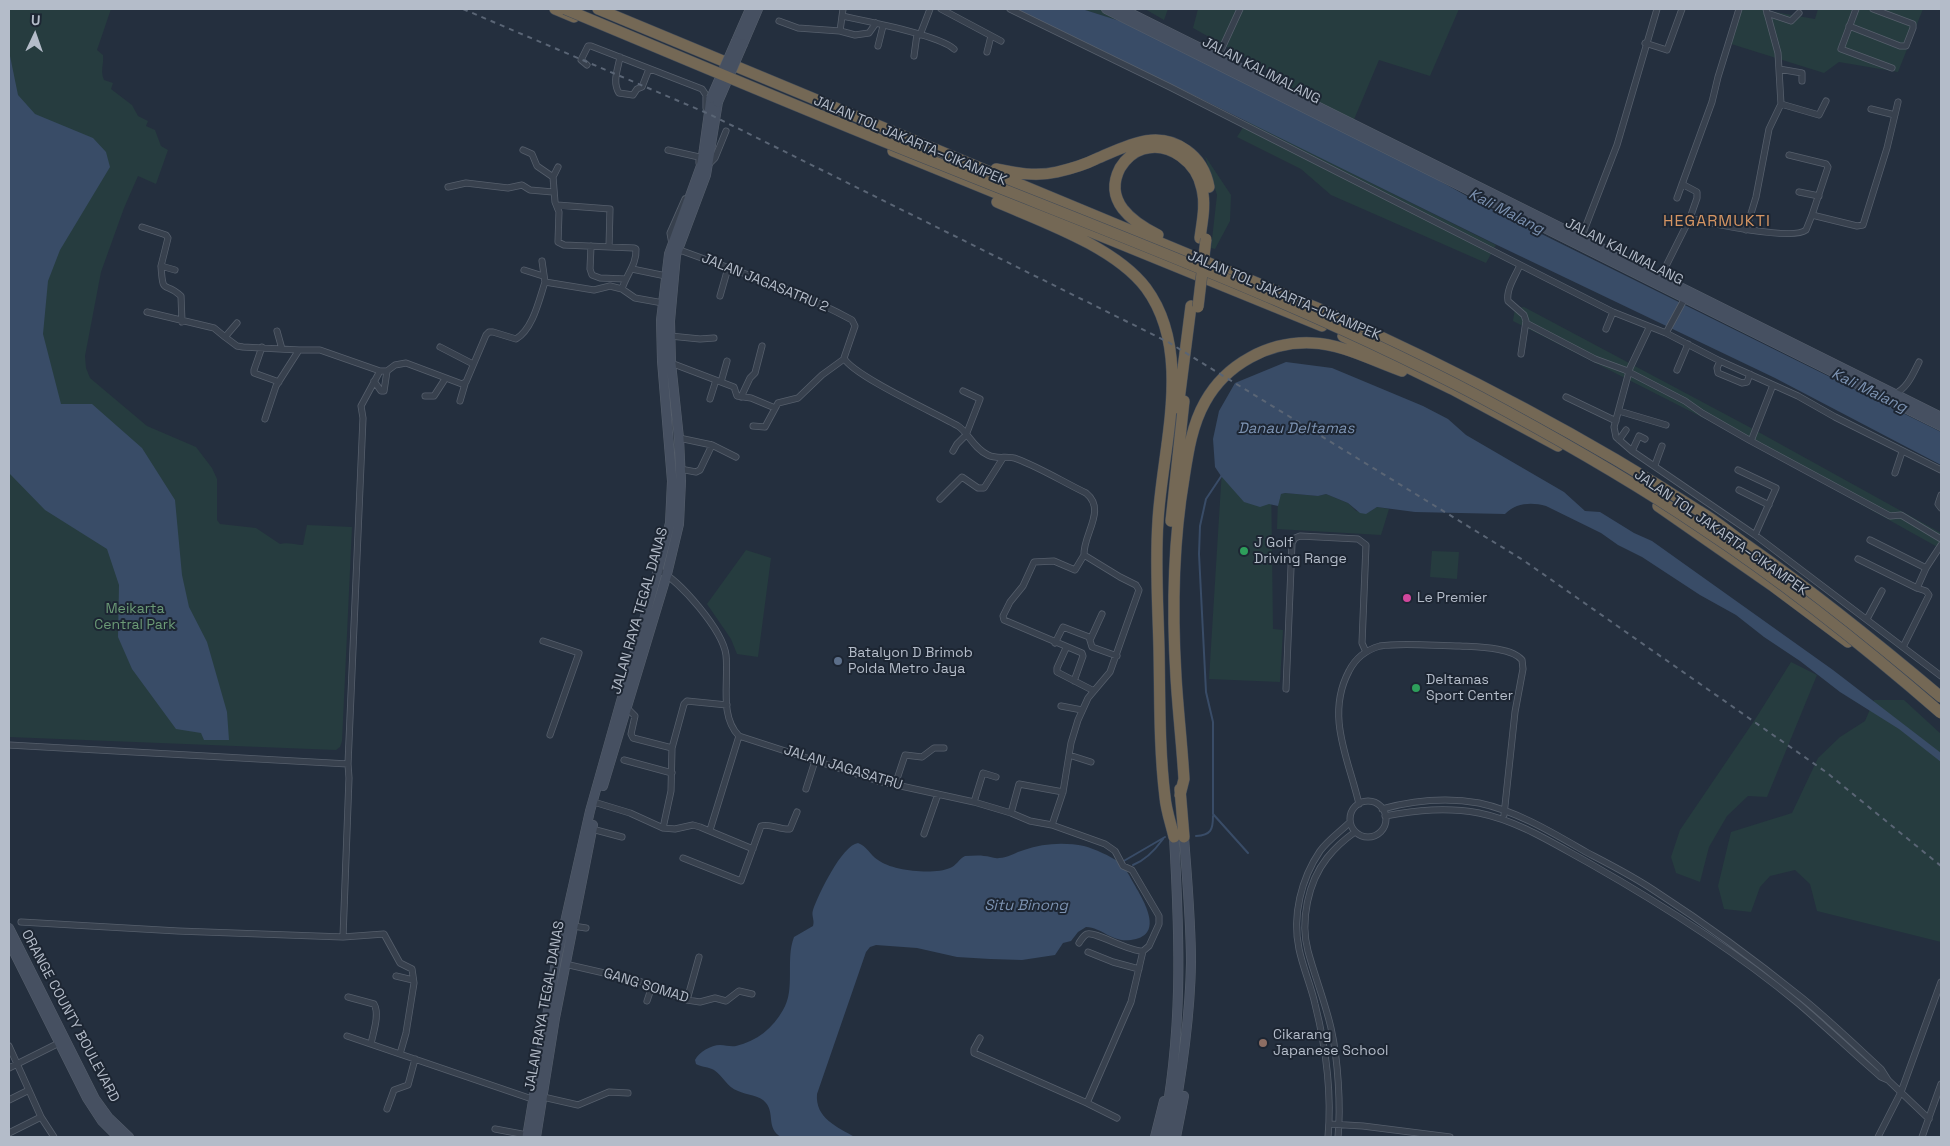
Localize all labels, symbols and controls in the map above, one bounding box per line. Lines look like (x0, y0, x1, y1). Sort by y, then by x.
north arrow (10, 10, 60, 60)
text: U (31, 11, 41, 29)
street label: JALAN KALIMALANG (1199, 34, 1323, 108)
street label: JALAN TOL JAKARTA–CIKAMPEK (811, 93, 1009, 189)
water label: Kali Malang (1466, 185, 1546, 239)
district label: HEGARMUKTI (1662, 212, 1772, 232)
street label: JALAN KALIMALANG (1562, 215, 1686, 289)
street label: JALAN TOL JAKARTA–CIKAMPEK (1185, 248, 1383, 344)
street label: JALAN JAGASATRU 2 (699, 250, 831, 316)
water label: Kali Malang (1828, 365, 1910, 417)
water label: Danau Deltamas (1238, 420, 1354, 438)
street label: JALAN TOL JAKARTA–CIKAMPEK (1631, 466, 1811, 600)
street label: JALAN RAYA TEGAL DANAS (608, 526, 672, 696)
place label: J Golf Driving Range (1254, 535, 1347, 568)
marker: J Golf Driving Range (1238, 545, 1250, 557)
place label: Le Premier (1417, 590, 1487, 606)
marker: Le Premier (1401, 592, 1413, 604)
park label: Meikarta Central Park (94, 601, 176, 634)
place label: Batalyon D Brimob Polda Metro Jaya (848, 645, 973, 678)
marker: Batalyon D Brimob Polda Metro Jaya (832, 655, 844, 667)
place label: Deltamas Sport Center (1426, 672, 1513, 704)
marker: Deltamas Sport Center (1410, 682, 1422, 694)
street label: JALAN JAGASATRU (782, 742, 904, 794)
water label: Situ Binong (984, 897, 1068, 915)
street label: JALAN RAYA TEGAL DANAS (522, 920, 568, 1092)
street label: ORANGE COUNTY BOULEVARD (17, 927, 123, 1105)
street label: GANG SOMAD (601, 965, 691, 1007)
place label: Cikarang Japanese School (1273, 1027, 1388, 1060)
marker: Cikarang Japanese School (1257, 1037, 1269, 1049)

